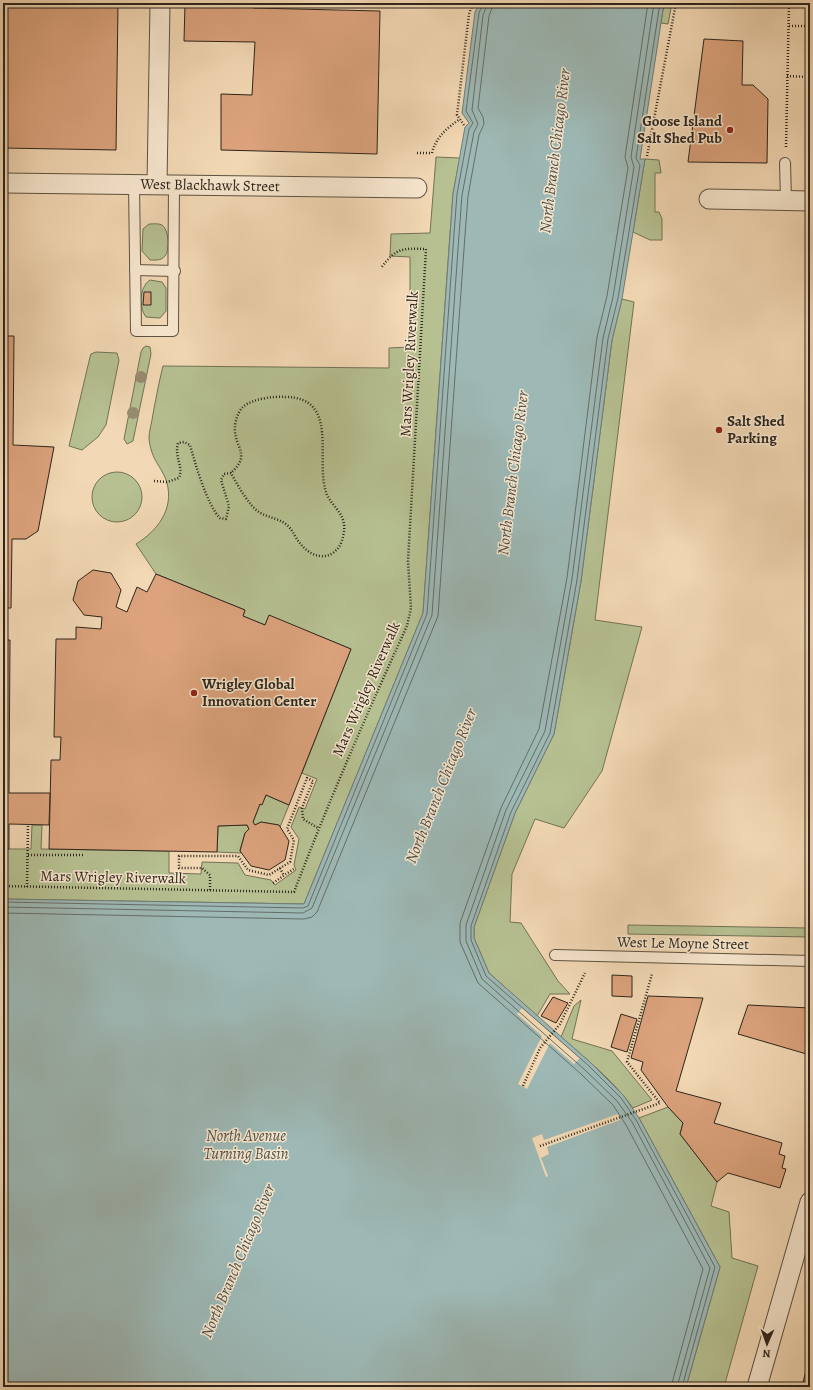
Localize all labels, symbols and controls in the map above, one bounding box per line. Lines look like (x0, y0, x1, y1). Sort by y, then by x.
water label: North Branch Chicago River (534, 67, 576, 234)
place label: Goose Island Salt Shed Pub (637, 111, 723, 148)
marker: Goose Island Salt Shed Pub (725, 125, 735, 135)
street label: West Blackhawk Street (139, 174, 280, 196)
street label: Mars Wrigley Riverwalk (395, 290, 423, 437)
water label: North Branch Chicago River (492, 389, 534, 556)
place label: Salt Shed Parking (727, 411, 786, 448)
marker: Salt Shed Parking (714, 425, 724, 435)
street label: Mars Wrigley Riverwalk (327, 618, 405, 760)
place label: Wrigley Global Innovation Center (201, 674, 316, 711)
marker: Wrigley Global Innovation Center (189, 688, 199, 698)
water label: North Branch Chicago River (400, 705, 482, 867)
street label: Mars Wrigley Riverwalk (40, 866, 187, 888)
street label: West Le Moyne Street (616, 932, 749, 954)
water label: North Avenue Turning Basin (203, 1125, 289, 1165)
water label: North Branch Chicago River (196, 1180, 281, 1341)
north arrow (747, 1324, 787, 1364)
text: N (762, 1346, 771, 1361)

